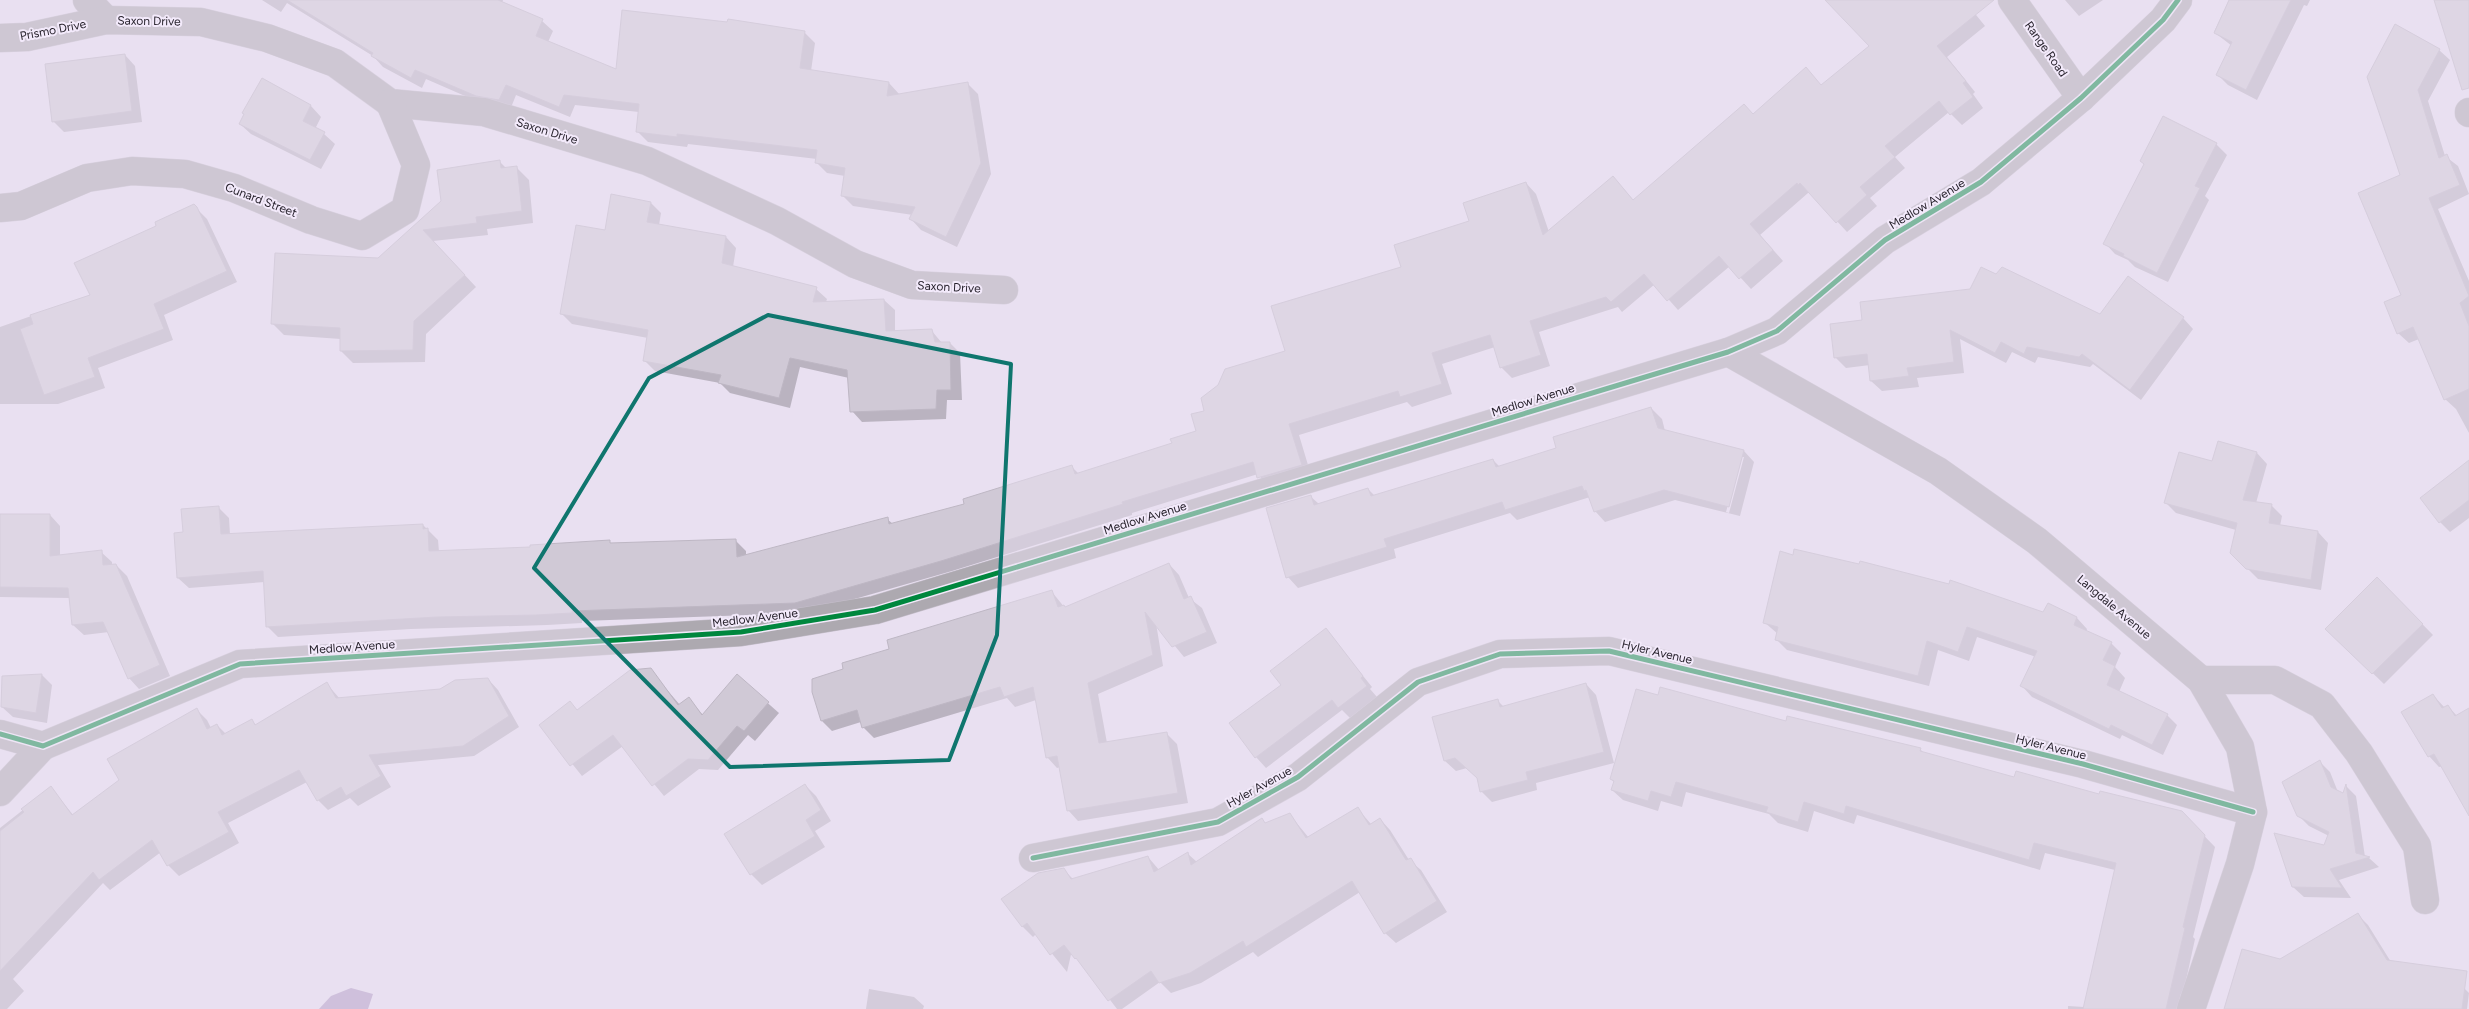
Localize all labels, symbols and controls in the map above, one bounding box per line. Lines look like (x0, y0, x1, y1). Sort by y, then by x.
street label: Saxon Drive (117, 13, 181, 29)
street label: Prismo Drive (19, 17, 88, 43)
street label: Range Road (2022, 19, 2070, 79)
street label: Saxon Drive (515, 115, 580, 147)
street label: Medlow Avenue (1886, 176, 1968, 232)
street label: Cunard Street (223, 180, 299, 220)
street label: Saxon Drive (917, 278, 982, 296)
street label: Medlow Avenue (1490, 381, 1577, 419)
street label: Medlow Avenue (1102, 499, 1189, 537)
street label: Langdale Avenue (2074, 572, 2154, 642)
street label: Medlow Avenue (711, 606, 799, 630)
street label: Medlow Avenue (309, 637, 396, 657)
street label: Hyler Avenue (1620, 637, 1694, 667)
street label: Hyler Avenue (2014, 731, 2088, 763)
street label: Hyler Avenue (1224, 763, 1294, 811)

